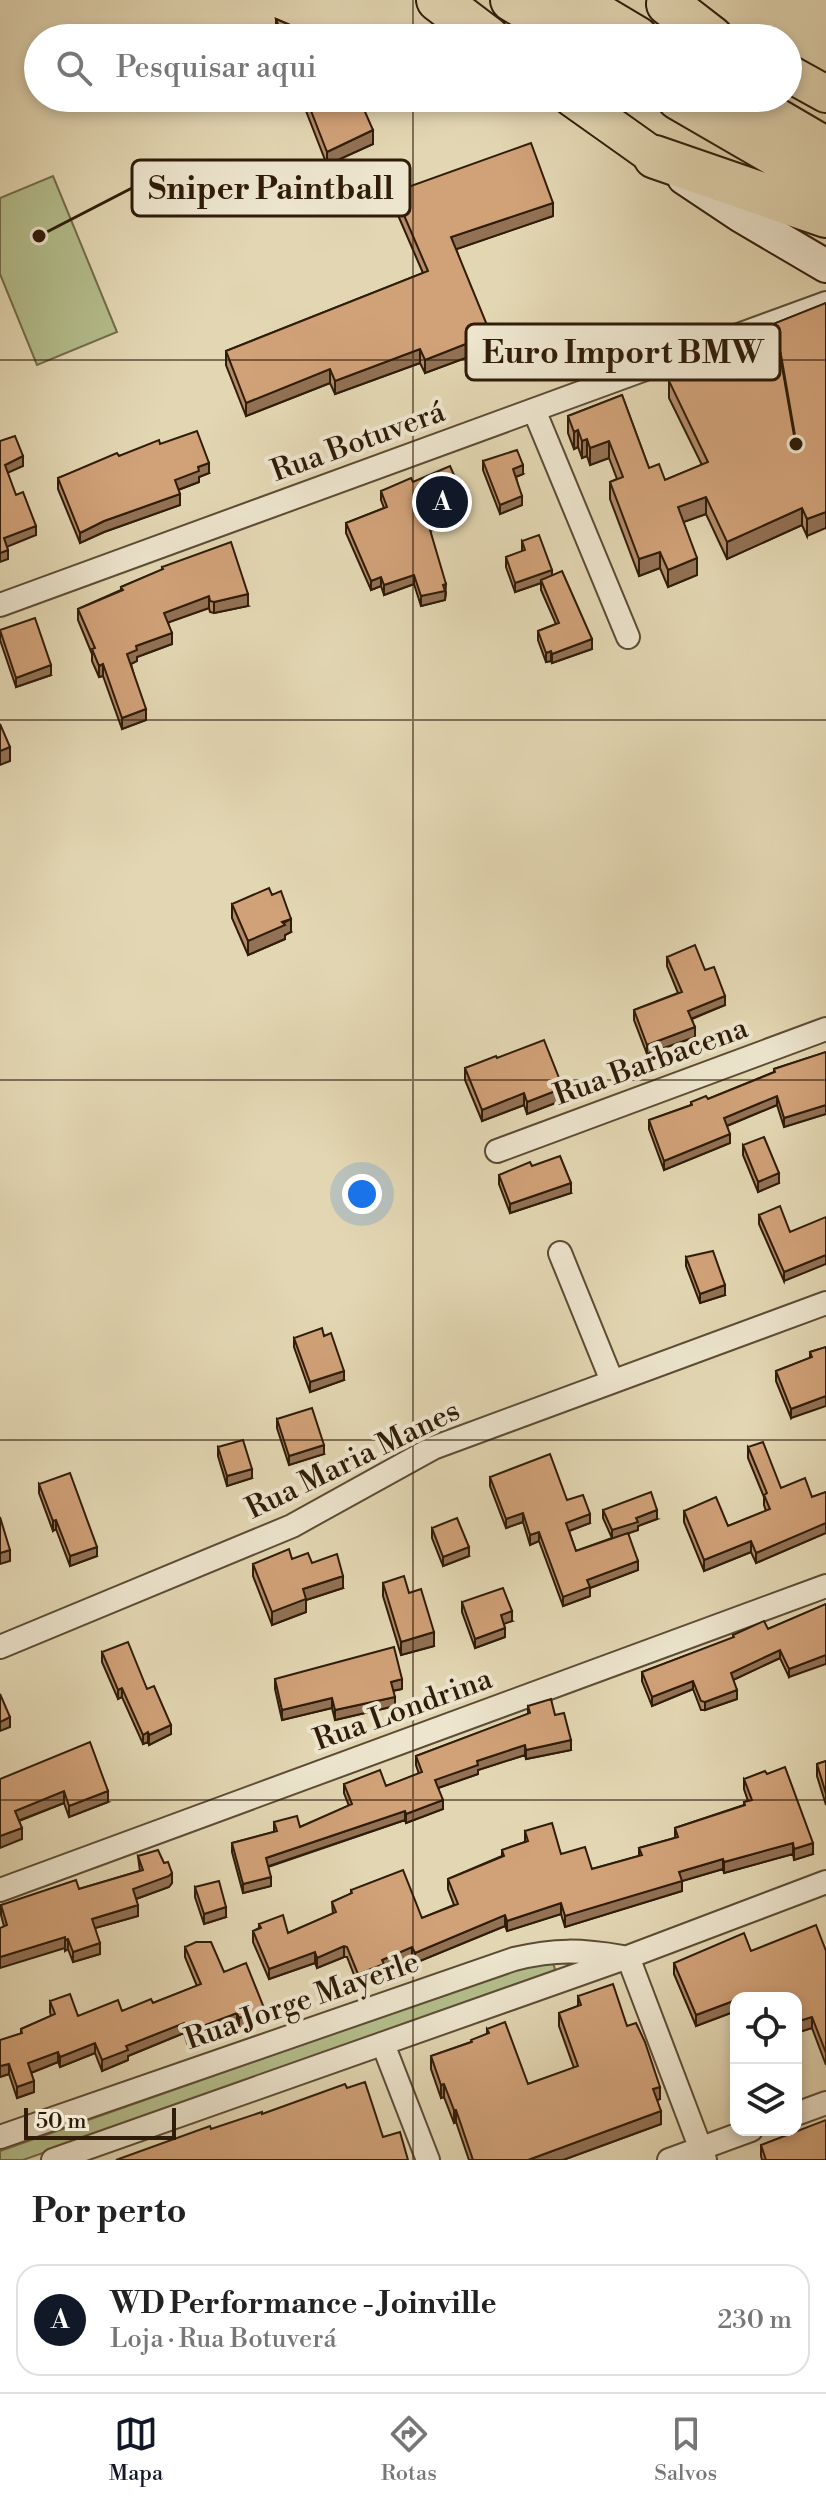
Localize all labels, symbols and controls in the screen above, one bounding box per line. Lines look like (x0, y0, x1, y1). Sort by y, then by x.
search box (24, 24, 802, 112)
icon: search (52, 46, 96, 90)
text: Pesquisar aqui (116, 49, 317, 87)
callout: Sniper Paintball (132, 160, 410, 216)
text: Sniper Paintball (148, 169, 394, 209)
callout: Euro Import BMW (466, 324, 780, 380)
text: Euro Import BMW (482, 333, 765, 373)
street label: Rua Botuverá (266, 393, 451, 491)
pin: A (416, 472, 468, 532)
street label: Rua Barbacena (549, 1009, 754, 1115)
your location (342, 1174, 382, 1214)
street label: Rua Maria Manes (240, 1392, 466, 1528)
street label: Rua Londrina (308, 1660, 498, 1760)
street label: Rua Jorge Mayerle (180, 1943, 424, 2059)
map controls (730, 1992, 802, 2136)
button: locate (730, 1992, 802, 2064)
button: layers (730, 2064, 802, 2136)
scale bar (24, 2104, 176, 2140)
text: 50 m (36, 2108, 87, 2135)
text: Por perto (32, 2191, 187, 2233)
text: WD Performance - Joinville (110, 2285, 497, 2323)
text: A (51, 2304, 69, 2336)
text: 230 m (717, 2304, 792, 2336)
text: Loja · Rua Botuverá (110, 2323, 337, 2355)
tab: Mapa (109, 2412, 163, 2487)
tab: Rotas (381, 2412, 437, 2487)
tab: Salvos (654, 2412, 717, 2487)

